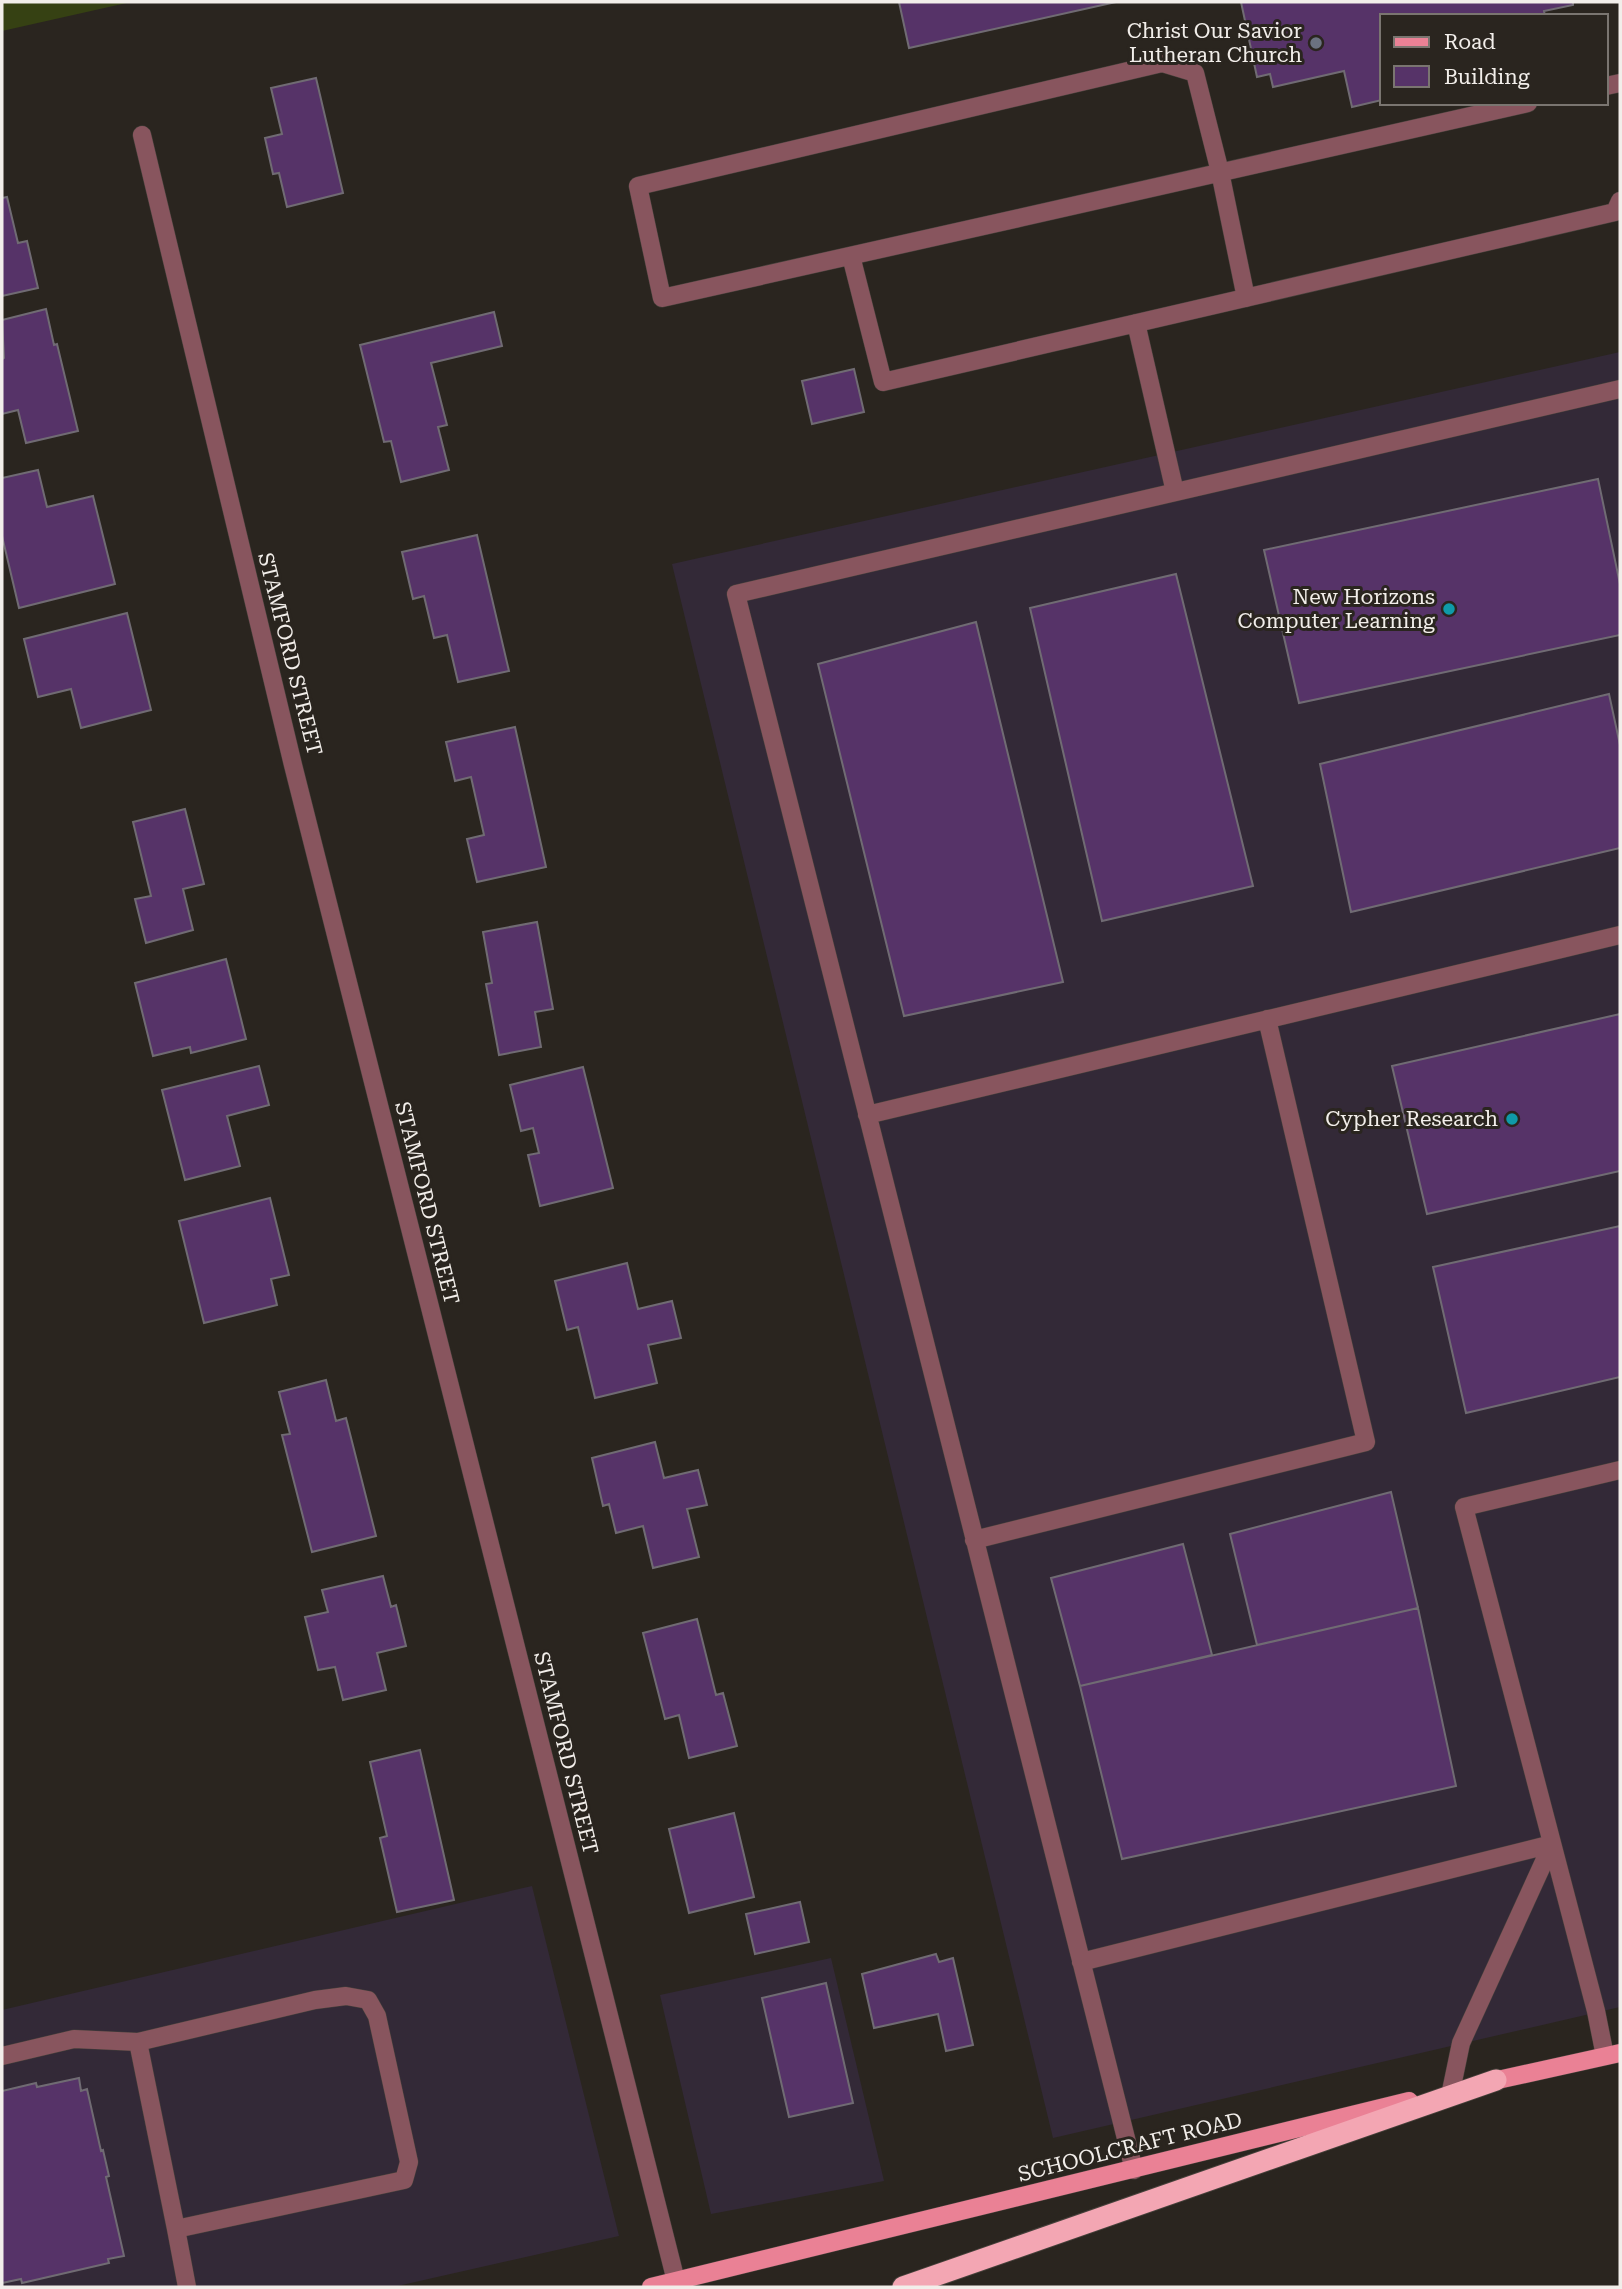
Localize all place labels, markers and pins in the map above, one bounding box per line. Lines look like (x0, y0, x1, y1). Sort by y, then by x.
place label: Christ Our Savior Lutheran Church (1127, 19, 1302, 67)
marker: Christ Our Savior Lutheran Church (1308, 35, 1324, 51)
place label: New Horizons Computer Learning (1238, 585, 1435, 633)
marker: New Horizons Computer Learning (1441, 601, 1457, 617)
place label: Cypher Research (1325, 1107, 1498, 1131)
marker: Cypher Research (1504, 1111, 1520, 1127)

